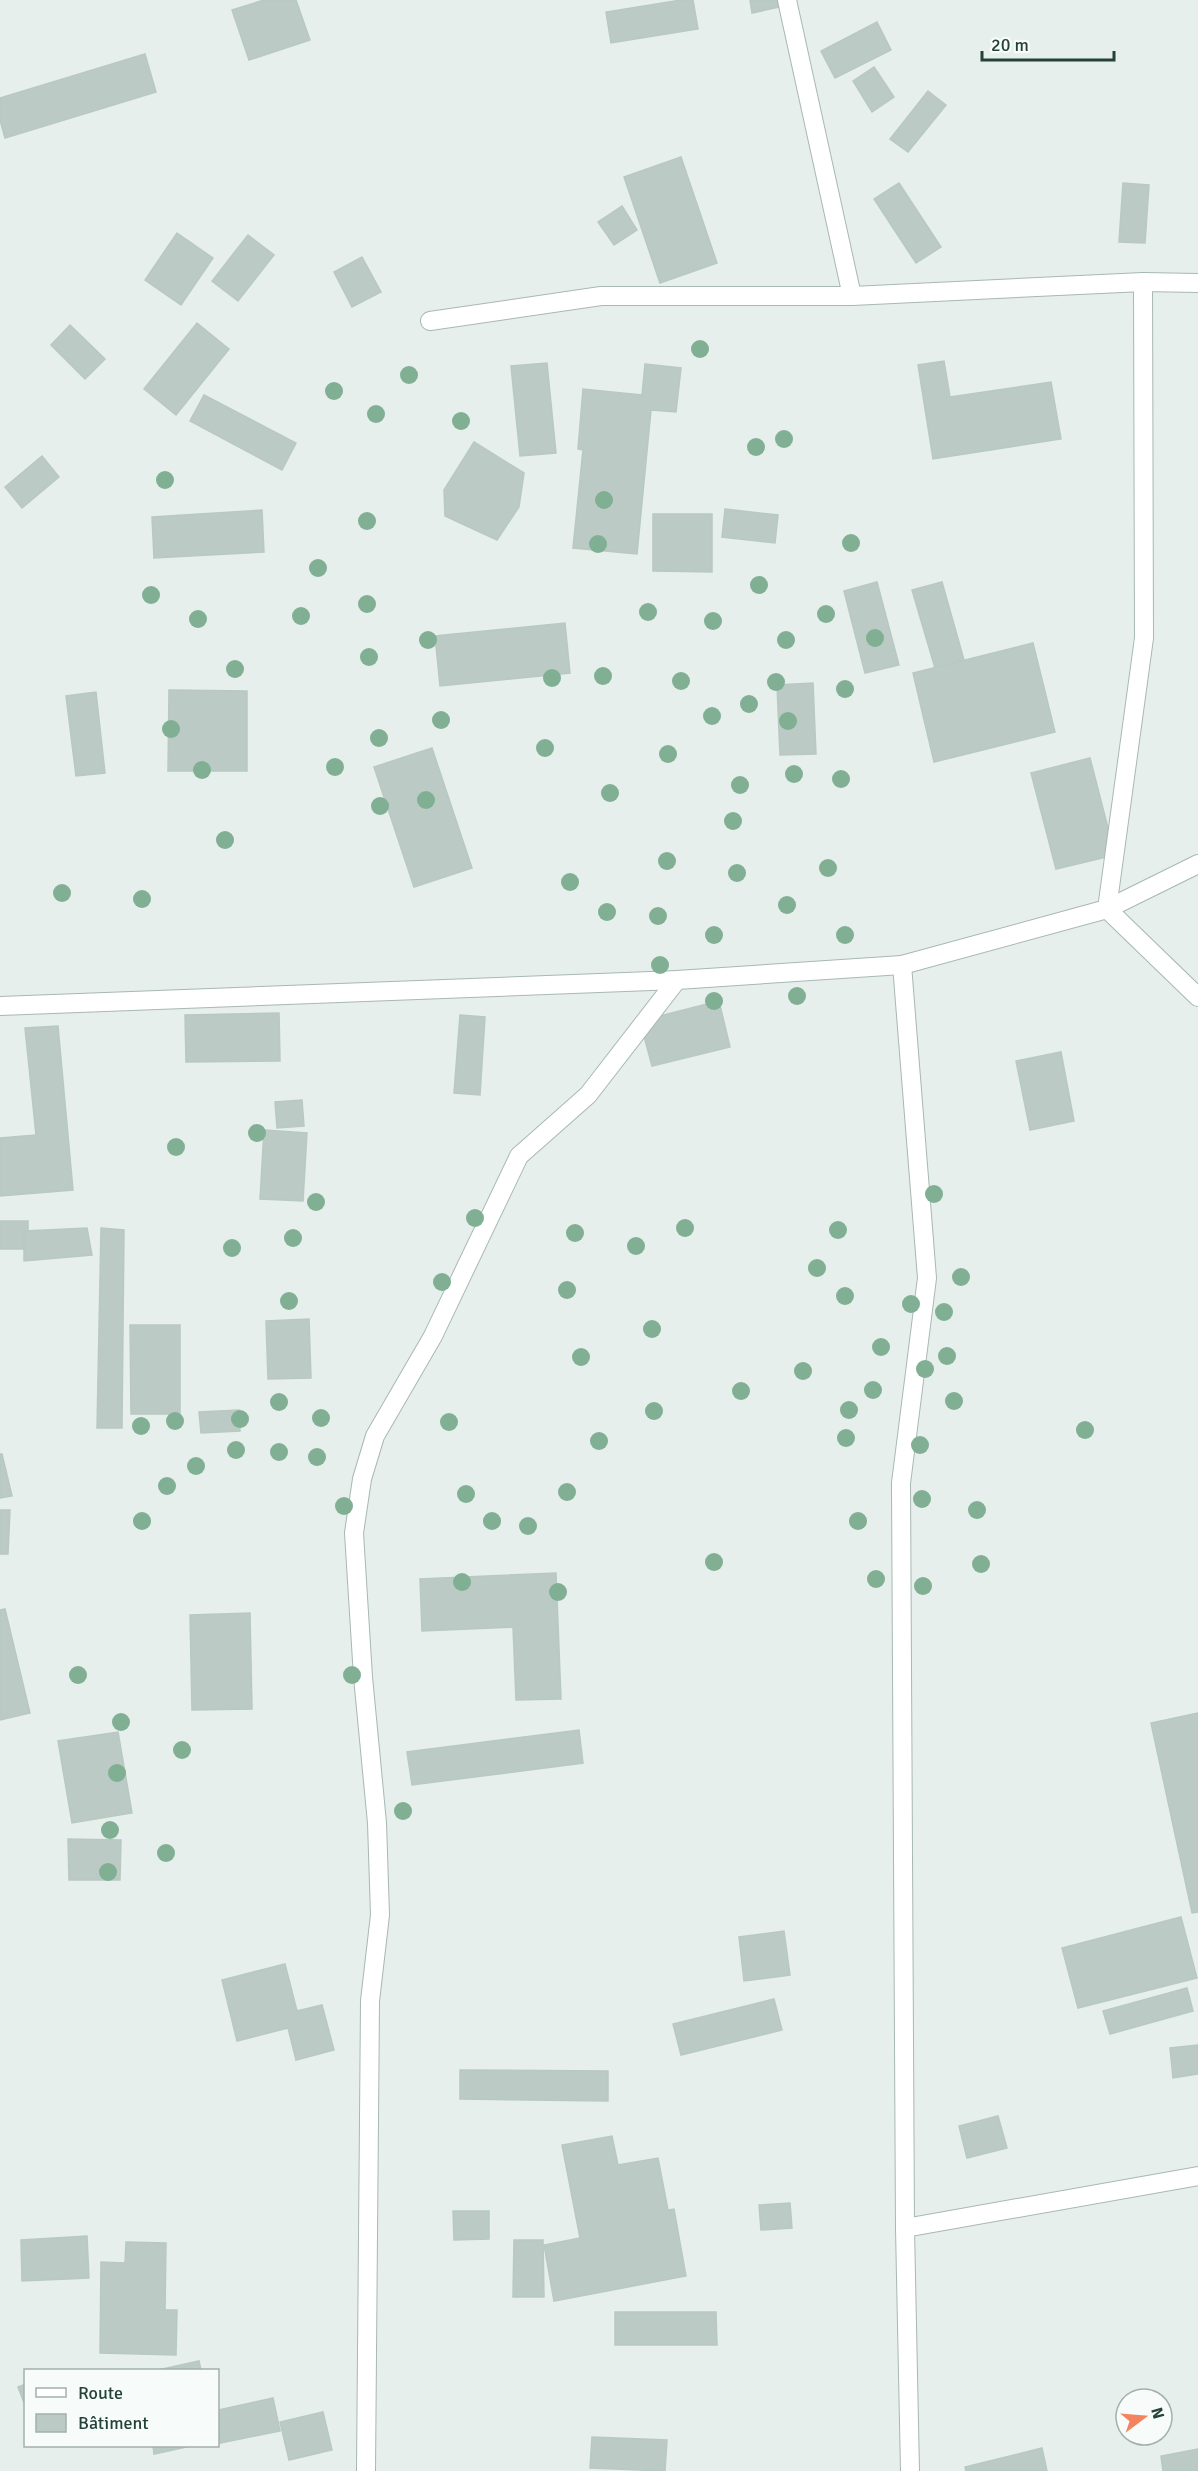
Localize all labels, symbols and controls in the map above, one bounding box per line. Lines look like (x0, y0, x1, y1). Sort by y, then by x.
scale bar (982, 24, 1114, 62)
text: 20 m (991, 34, 1029, 56)
legend (24, 2369, 219, 2447)
text: Route (78, 2382, 123, 2404)
north arrow (1114, 2387, 1174, 2447)
text: N (1146, 2405, 1169, 2421)
text: Bâtiment (78, 2412, 149, 2434)

